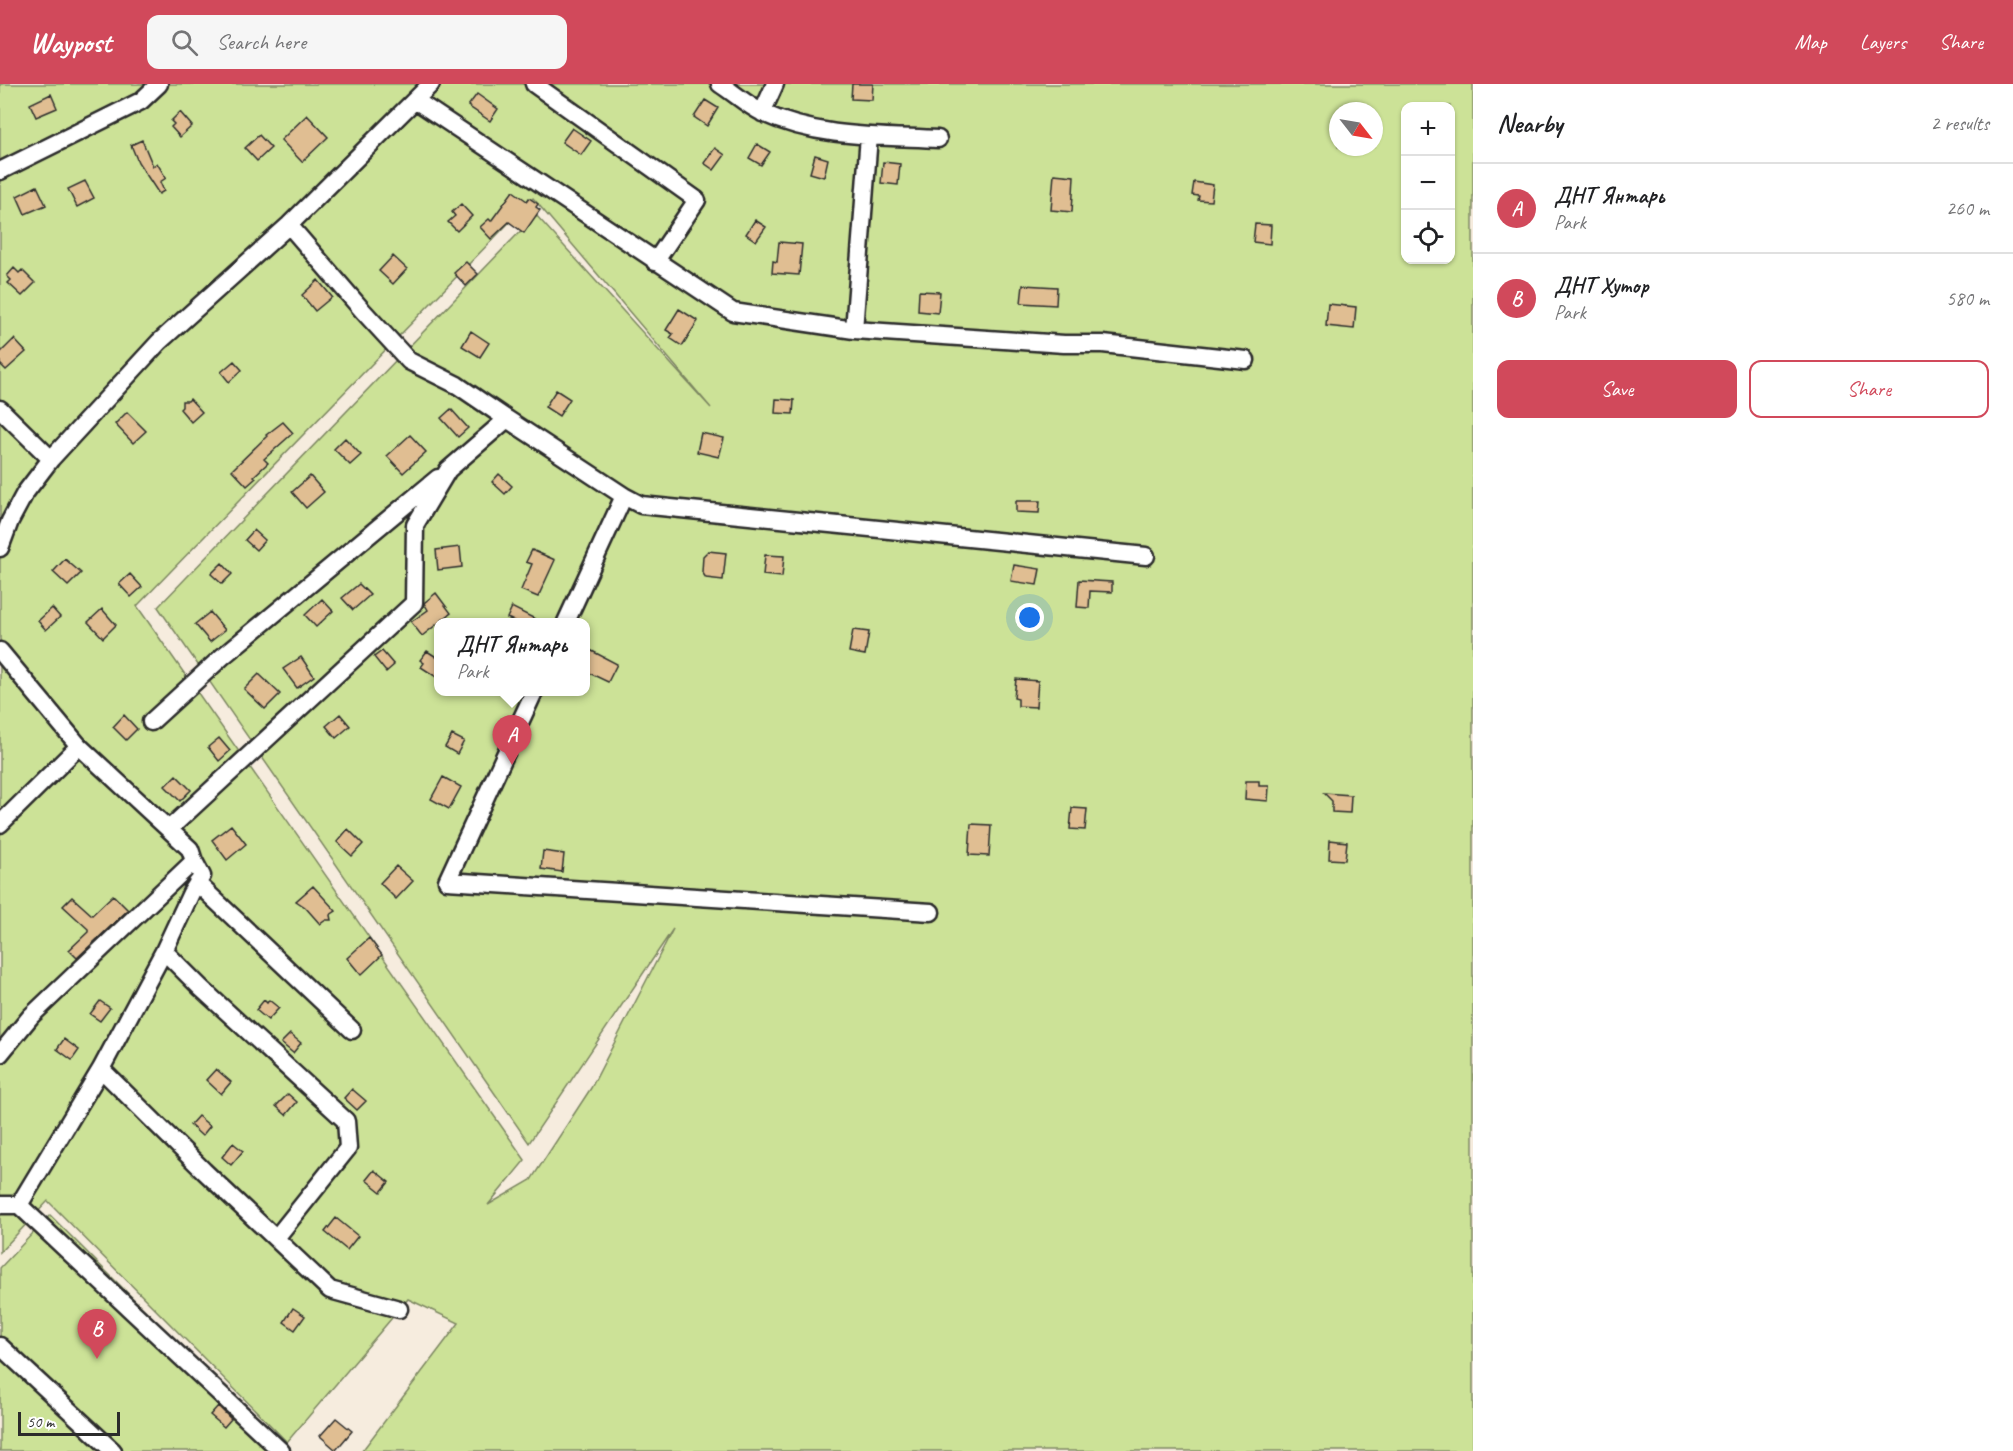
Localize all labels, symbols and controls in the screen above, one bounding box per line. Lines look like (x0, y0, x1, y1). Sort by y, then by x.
search box (147, 15, 567, 69)
text: Waypost (30, 25, 111, 60)
icon: search (168, 26, 201, 59)
text: Search here (216, 28, 306, 56)
text: Map (1794, 29, 1827, 55)
text: Layers (1860, 29, 1906, 55)
text: Share (1939, 29, 1983, 55)
north arrow (1329, 102, 1383, 156)
map controls (1401, 102, 1455, 264)
button: + (1401, 102, 1455, 156)
text: Nearby (1497, 107, 1562, 140)
text: 2 results (1930, 111, 1989, 136)
button: − (1401, 156, 1455, 210)
text: ДНТ Янтарь (1554, 182, 1664, 210)
text: A (1511, 196, 1522, 221)
text: 260 m (1946, 196, 1989, 221)
button: locate (1401, 210, 1455, 264)
text: Park (1554, 210, 1586, 235)
text: ДНТ Хутор (1554, 272, 1649, 300)
text: B (1511, 286, 1522, 311)
text: 580 m (1946, 286, 1989, 311)
text: Park (1554, 300, 1586, 325)
button: Save (1497, 360, 1737, 418)
button: Share (1749, 360, 1989, 418)
your location (1015, 603, 1044, 632)
popup (434, 618, 590, 696)
text: ДНТ Янтарь (457, 631, 567, 659)
text: Park (457, 659, 489, 684)
pin: A (492, 716, 532, 765)
pin: B (78, 1310, 116, 1359)
scale bar (18, 1409, 120, 1436)
text: 50 m (27, 1412, 54, 1432)

